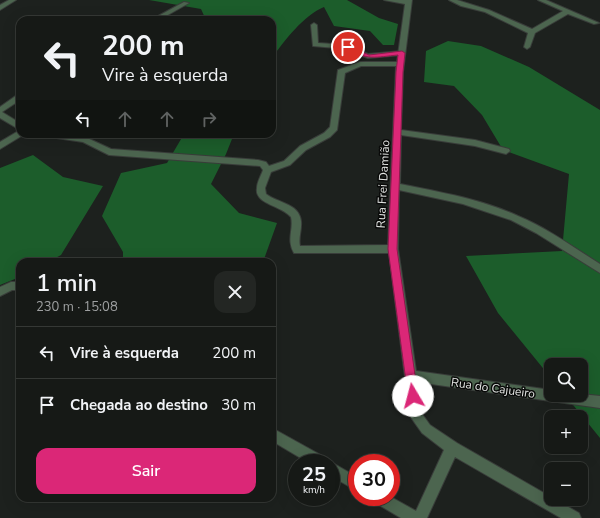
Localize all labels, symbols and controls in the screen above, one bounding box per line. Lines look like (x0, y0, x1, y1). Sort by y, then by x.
text: 200 m (102, 27, 185, 65)
pin (331, 30, 365, 64)
icon: left (36, 32, 88, 84)
icon: arrive (337, 36, 359, 58)
text: Vire à esquerda (102, 63, 228, 87)
icon: left (72, 108, 94, 130)
icon: ahead (114, 108, 136, 130)
icon: ahead (156, 108, 178, 130)
icon: right (198, 108, 220, 130)
street label: Rua Frei Damião (373, 139, 393, 229)
text: 1 min (36, 267, 97, 299)
button: close (214, 271, 256, 313)
text: 230 m · 15:08 (36, 298, 118, 316)
icon: left (36, 342, 58, 364)
text: Vire à esquerda (70, 343, 179, 363)
text: 200 m (212, 343, 256, 363)
map controls (544, 358, 588, 506)
button: search (544, 358, 588, 402)
street label: Rua do Cajueiro (450, 374, 536, 402)
position arrow (392, 375, 434, 417)
icon: arrive (36, 394, 58, 416)
text: Chegada ao destino (70, 395, 208, 415)
text: 30 m (221, 395, 256, 415)
button: + (544, 410, 588, 454)
button: Sair (36, 448, 256, 494)
speed limit sign: 30 (348, 454, 400, 506)
text: 25 (302, 461, 326, 488)
button: − (544, 462, 588, 506)
text: km/h (303, 483, 325, 497)

